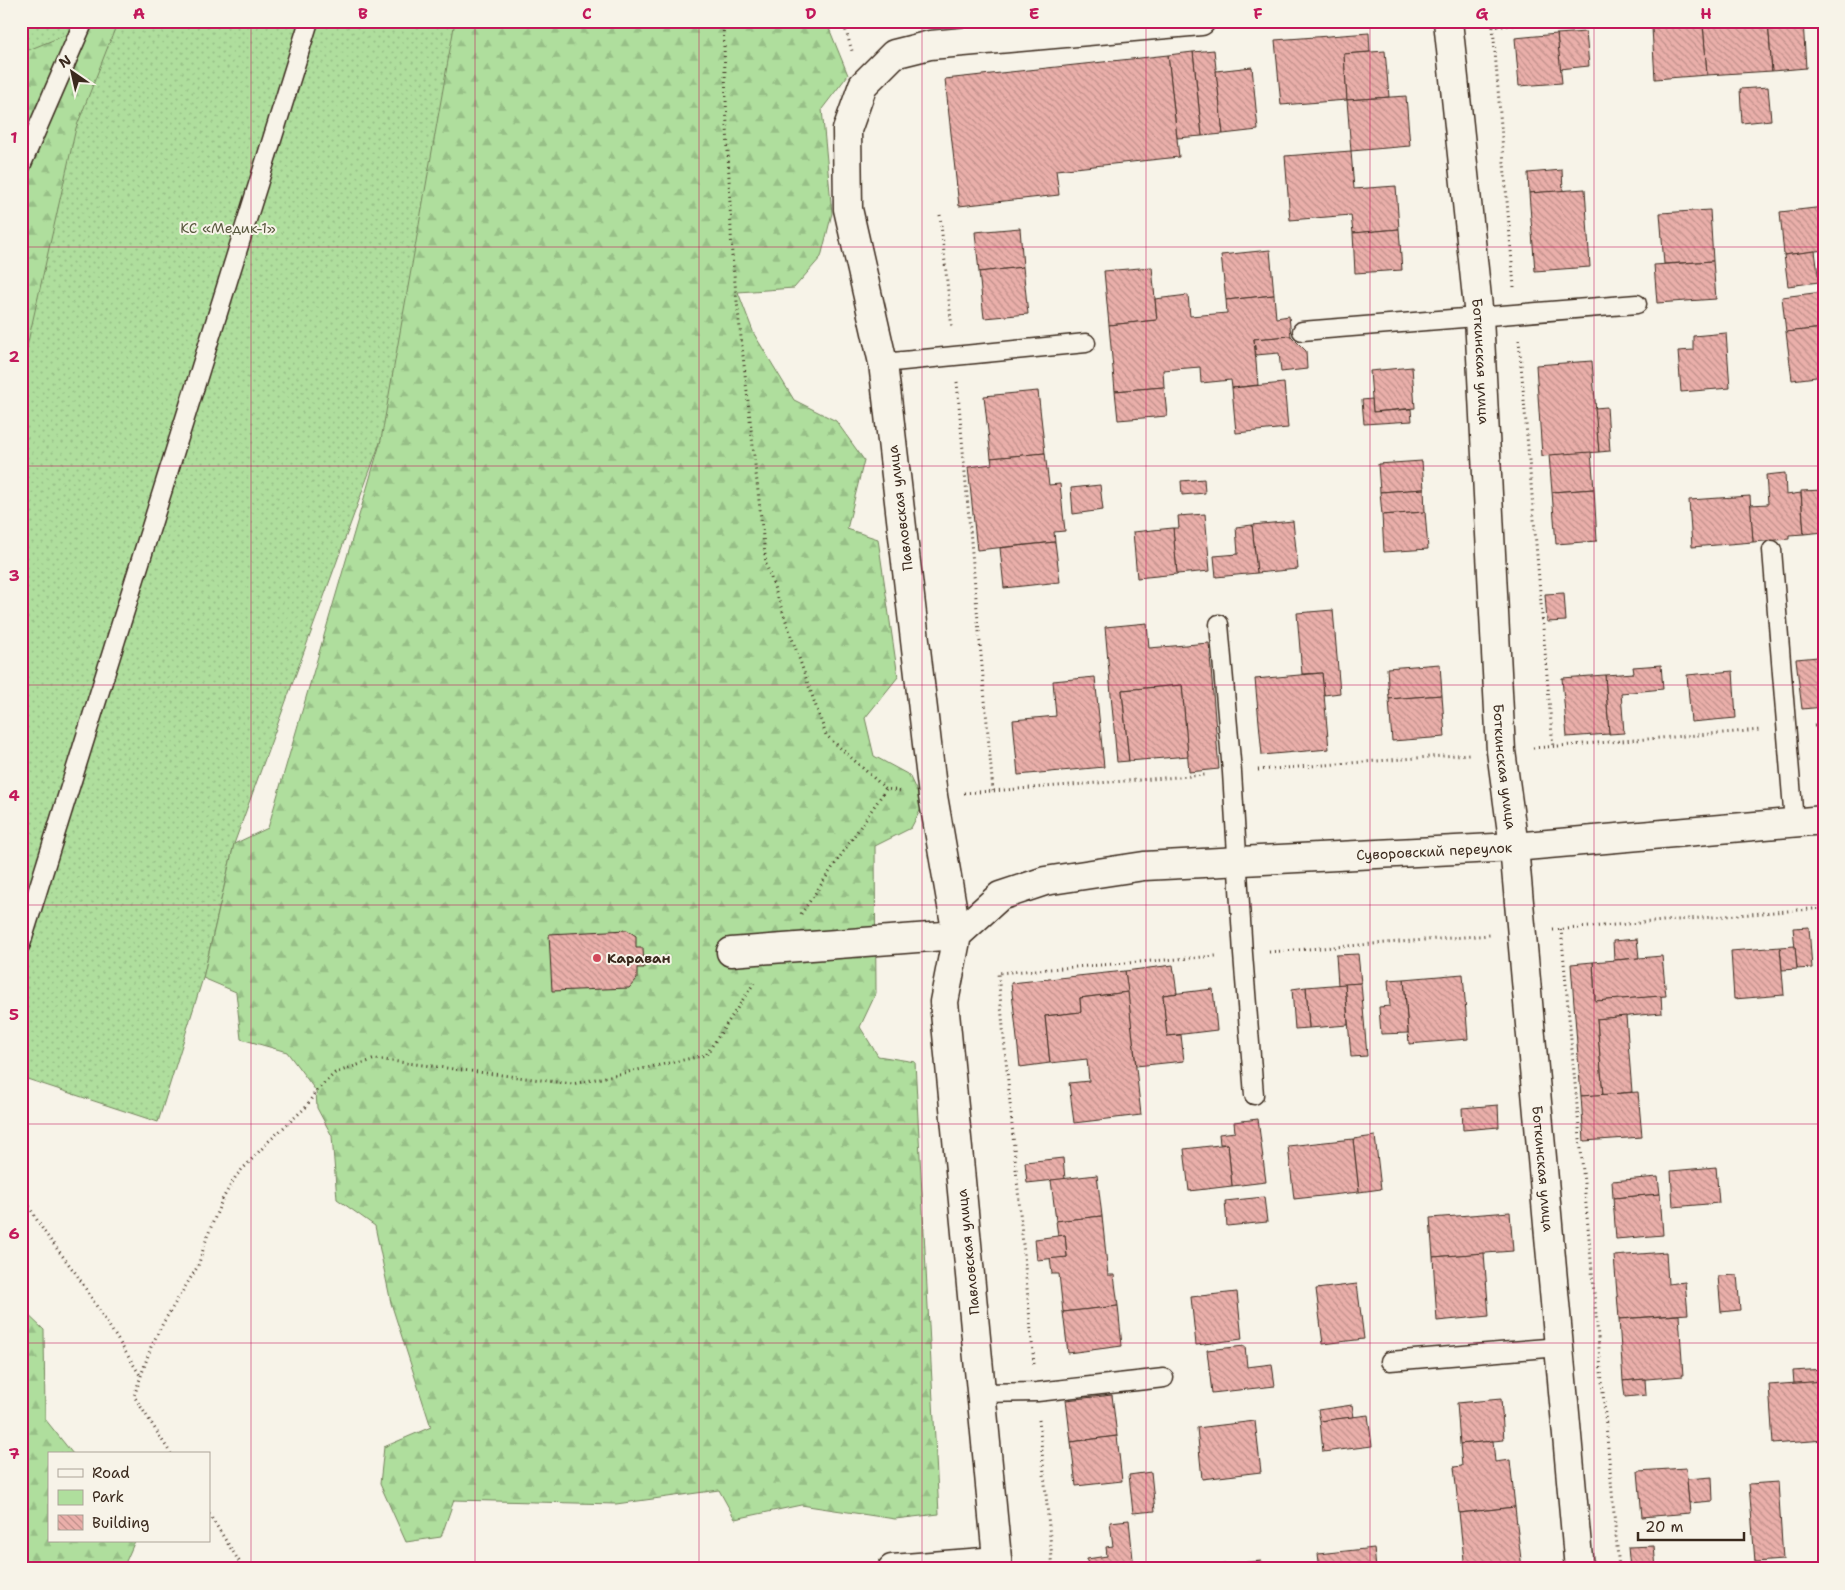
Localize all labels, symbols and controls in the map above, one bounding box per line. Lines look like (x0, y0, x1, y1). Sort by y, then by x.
text: A (133, 3, 145, 24)
text: B (358, 3, 368, 24)
text: C (582, 3, 592, 24)
text: D (805, 3, 817, 24)
text: E (1029, 3, 1039, 24)
text: F (1253, 3, 1263, 24)
text: G (1476, 3, 1489, 24)
text: H (1700, 3, 1712, 24)
north arrow (48, 48, 98, 98)
text: N (55, 51, 74, 72)
text: 1 (10, 127, 18, 148)
park label: КС «Медик-1» (180, 219, 276, 237)
street label: Боткинская улица (1468, 297, 1493, 425)
text: 2 (8, 346, 20, 367)
street label: Павловская улица (883, 444, 917, 572)
text: 3 (8, 565, 20, 586)
street label: Боткинская улица (1490, 703, 1521, 831)
text: 4 (8, 785, 20, 806)
street label: Суворовский переулок (1356, 838, 1513, 864)
place label: Караван (607, 949, 671, 967)
marker: Караван (591, 952, 603, 964)
text: 5 (9, 1004, 19, 1025)
street label: Боткинская улица (1528, 1105, 1558, 1233)
street label: Павловская улица (952, 1188, 984, 1316)
text: 6 (8, 1223, 20, 1244)
text: 7 (8, 1443, 20, 1464)
legend (48, 1452, 210, 1542)
text: Road (92, 1463, 130, 1483)
text: Park (92, 1487, 124, 1507)
scale bar (1638, 1510, 1744, 1542)
text: Building (92, 1513, 149, 1533)
text: 20 m (1645, 1517, 1684, 1537)

